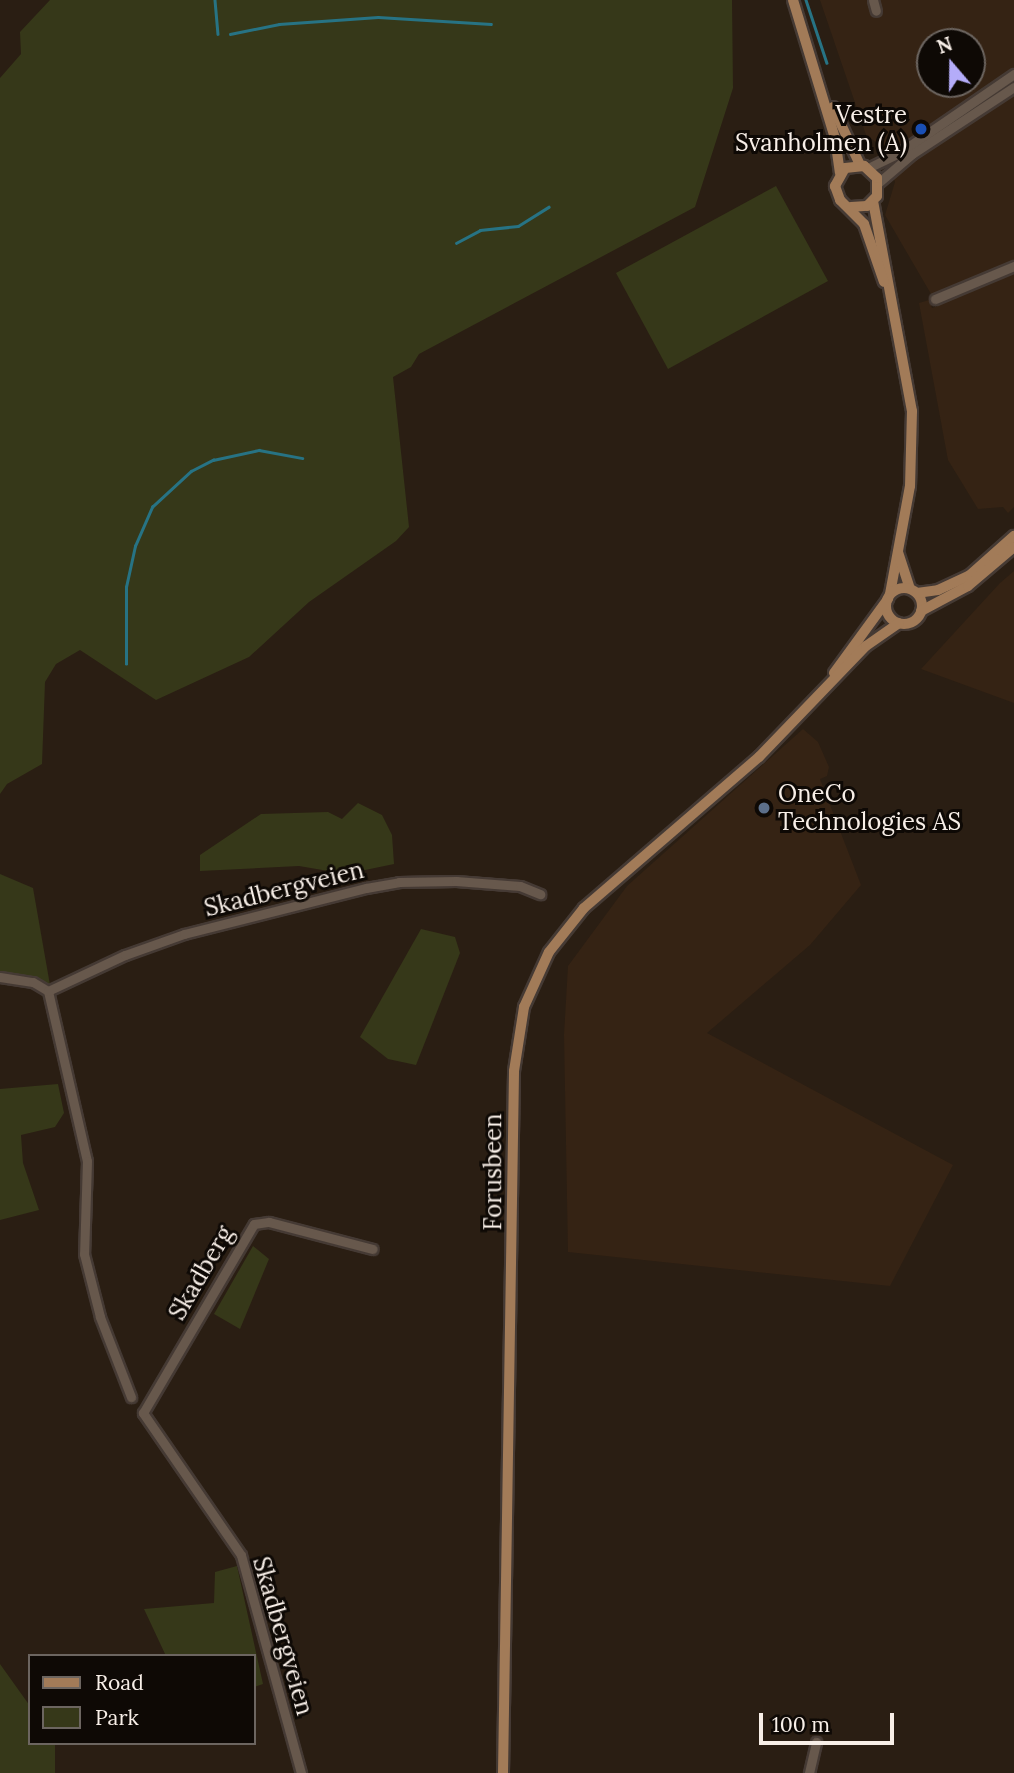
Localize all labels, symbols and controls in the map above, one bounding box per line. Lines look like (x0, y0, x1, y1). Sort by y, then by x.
north arrow (916, 28, 986, 98)
text: N (933, 31, 956, 59)
place label: Vestre Svanholmen (A) (735, 101, 907, 157)
marker: Vestre Svanholmen (A) (913, 121, 929, 137)
place label: OneCo Technologies AS (778, 780, 961, 836)
marker: OneCo Technologies AS (756, 800, 772, 816)
street label: Skadbergveien (201, 855, 367, 923)
street label: Forusbeen (479, 1113, 507, 1231)
street label: Skadberg (163, 1221, 239, 1325)
street label: Skadbergveien (247, 1554, 319, 1718)
legend (28, 1654, 256, 1745)
text: Road (95, 1669, 144, 1696)
scale bar (762, 1700, 897, 1744)
text: Park (95, 1704, 139, 1731)
text: 100 m (772, 1711, 830, 1738)

